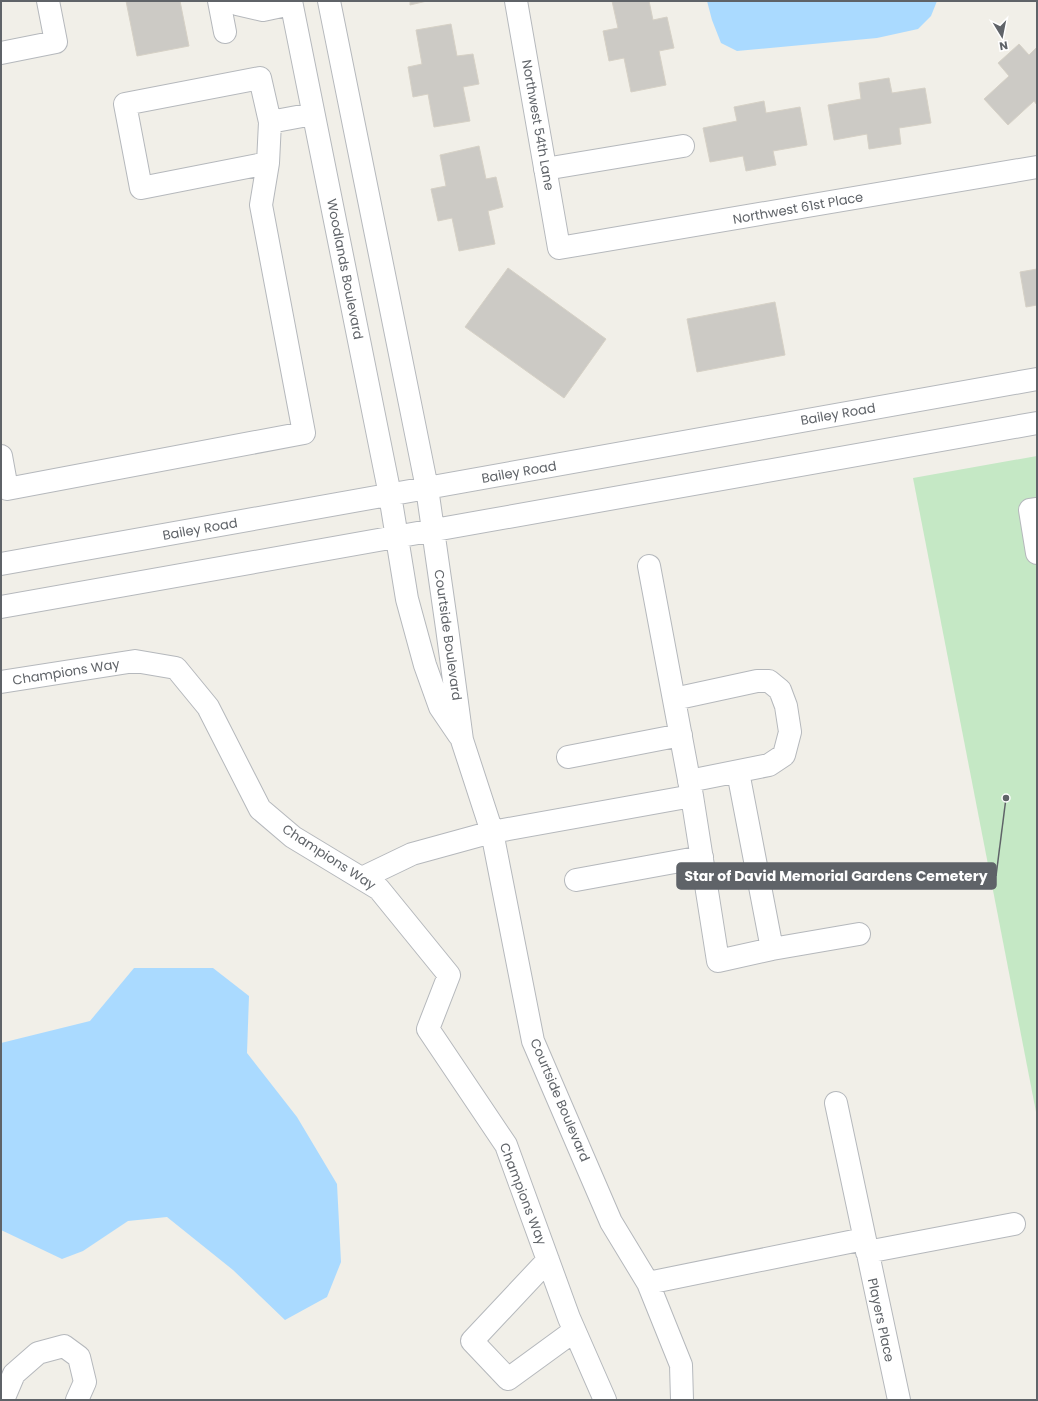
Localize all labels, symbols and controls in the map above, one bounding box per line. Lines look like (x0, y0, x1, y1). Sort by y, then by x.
north arrow (982, 16, 1022, 56)
text: N (998, 37, 1009, 54)
street label: Northwest 54th Lane (517, 58, 559, 192)
street label: Northwest 61st Place (731, 187, 865, 229)
street label: Woodlands Boulevard (322, 197, 368, 341)
street label: Bailey Road (799, 398, 877, 430)
street label: Bailey Road (480, 456, 558, 488)
street label: Bailey Road (161, 513, 239, 545)
street label: Courtside Boulevard (429, 568, 467, 702)
street label: Champions Way (11, 654, 122, 690)
street label: Champions Way (278, 820, 380, 895)
callout: Star of David Memorial Gardens Cemetery (677, 863, 996, 889)
text: Star of David Memorial Gardens Cemetery (684, 866, 988, 886)
street label: Courtside Boulevard (525, 1035, 595, 1165)
street label: Champions Way (495, 1140, 552, 1249)
street label: Players Place (863, 1276, 899, 1364)

